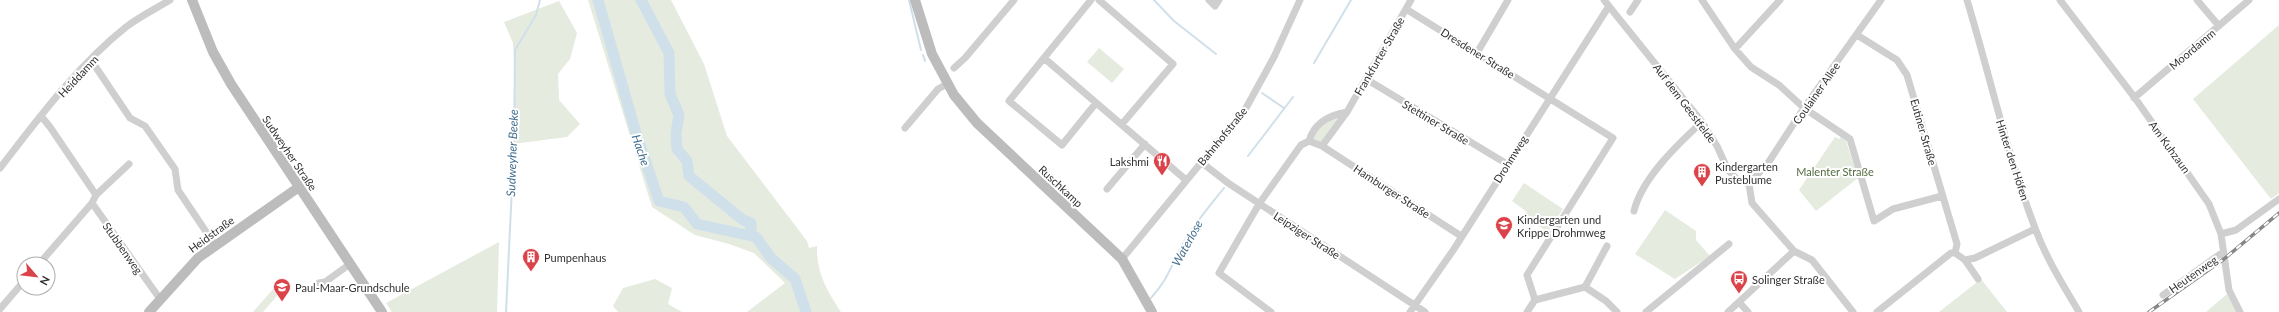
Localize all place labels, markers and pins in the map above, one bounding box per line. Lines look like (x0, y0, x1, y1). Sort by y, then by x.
restaurant icon: Lakshmi (1152, 151, 1172, 176)
place label: Lakshmi (1110, 155, 1149, 168)
place label: Kindergarten Pusteblume (1715, 160, 1778, 186)
building icon: Kindergarten Pusteblume (1692, 162, 1712, 187)
place label: Kindergarten und Krippe Drohmweg (1517, 213, 1606, 239)
school or university icon: Kindergarten und Krippe Drohmweg (1494, 215, 1514, 240)
building icon: Pumpenhaus (521, 247, 541, 272)
place label: Pumpenhaus (544, 251, 607, 264)
bus stop icon: Solinger Straße (1729, 269, 1749, 294)
place label: Solinger Straße (1752, 273, 1825, 286)
school or university icon: Paul-Maar-Grundschule (272, 277, 292, 302)
place label: Paul-Maar-Grundschule (295, 281, 410, 294)

